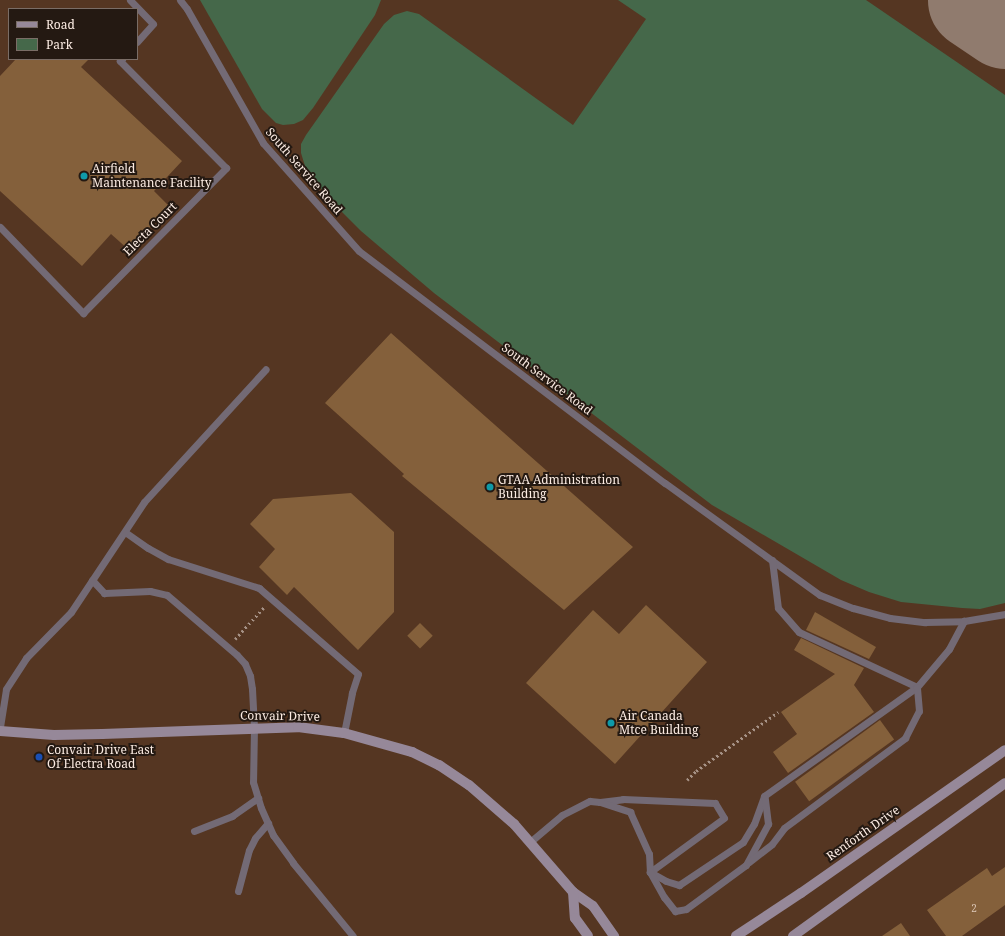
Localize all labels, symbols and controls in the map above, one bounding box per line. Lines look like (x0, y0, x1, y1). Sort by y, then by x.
legend (8, 8, 138, 60)
text: Road (46, 16, 75, 33)
text: Park (46, 36, 73, 53)
street label: South Service Road (263, 125, 345, 217)
place label: Airfield Maintenance Facility (92, 162, 212, 190)
marker: Airfield Maintenance Facility (79, 171, 89, 181)
street label: Electa Court (120, 199, 180, 259)
street label: South Service Road (499, 340, 595, 418)
place label: GTAA Administration Building (498, 473, 620, 501)
marker: GTAA Administration Building (485, 482, 495, 492)
street label: Convair Drive (240, 708, 320, 724)
place label: Air Canada Mtce Building (619, 709, 698, 737)
marker: Air Canada Mtce Building (606, 718, 616, 728)
place label: Convair Drive East Of Electra Road (47, 743, 154, 771)
marker: Convair Drive East Of Electra Road (34, 752, 44, 762)
street label: Renforth Drive (824, 803, 902, 863)
house number: 2 (971, 903, 977, 915)

